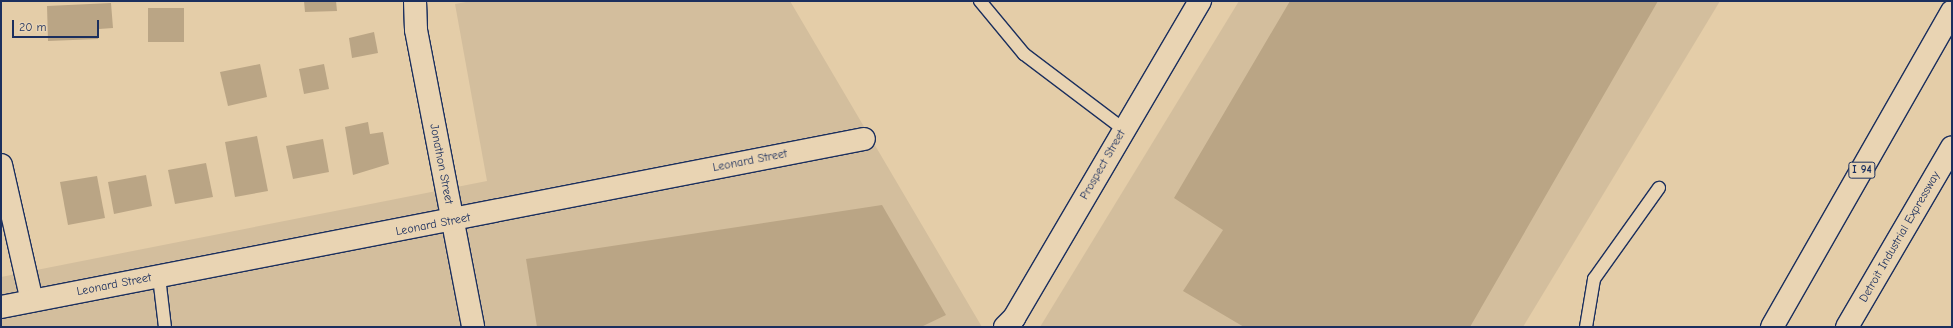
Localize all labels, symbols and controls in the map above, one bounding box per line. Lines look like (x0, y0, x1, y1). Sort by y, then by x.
scale bar (14, 12, 101, 38)
text: 20 m (19, 20, 47, 34)
street label: Jonathon Street (426, 123, 456, 205)
street label: Prospect Street (1077, 128, 1129, 202)
street label: Leonard Street (711, 147, 789, 175)
road number: I 94 (1848, 161, 1876, 179)
street label: Detroit Industrial Expressway (1857, 169, 1943, 305)
street label: Leonard Street (394, 211, 472, 239)
street label: Leonard Street (75, 271, 153, 299)

